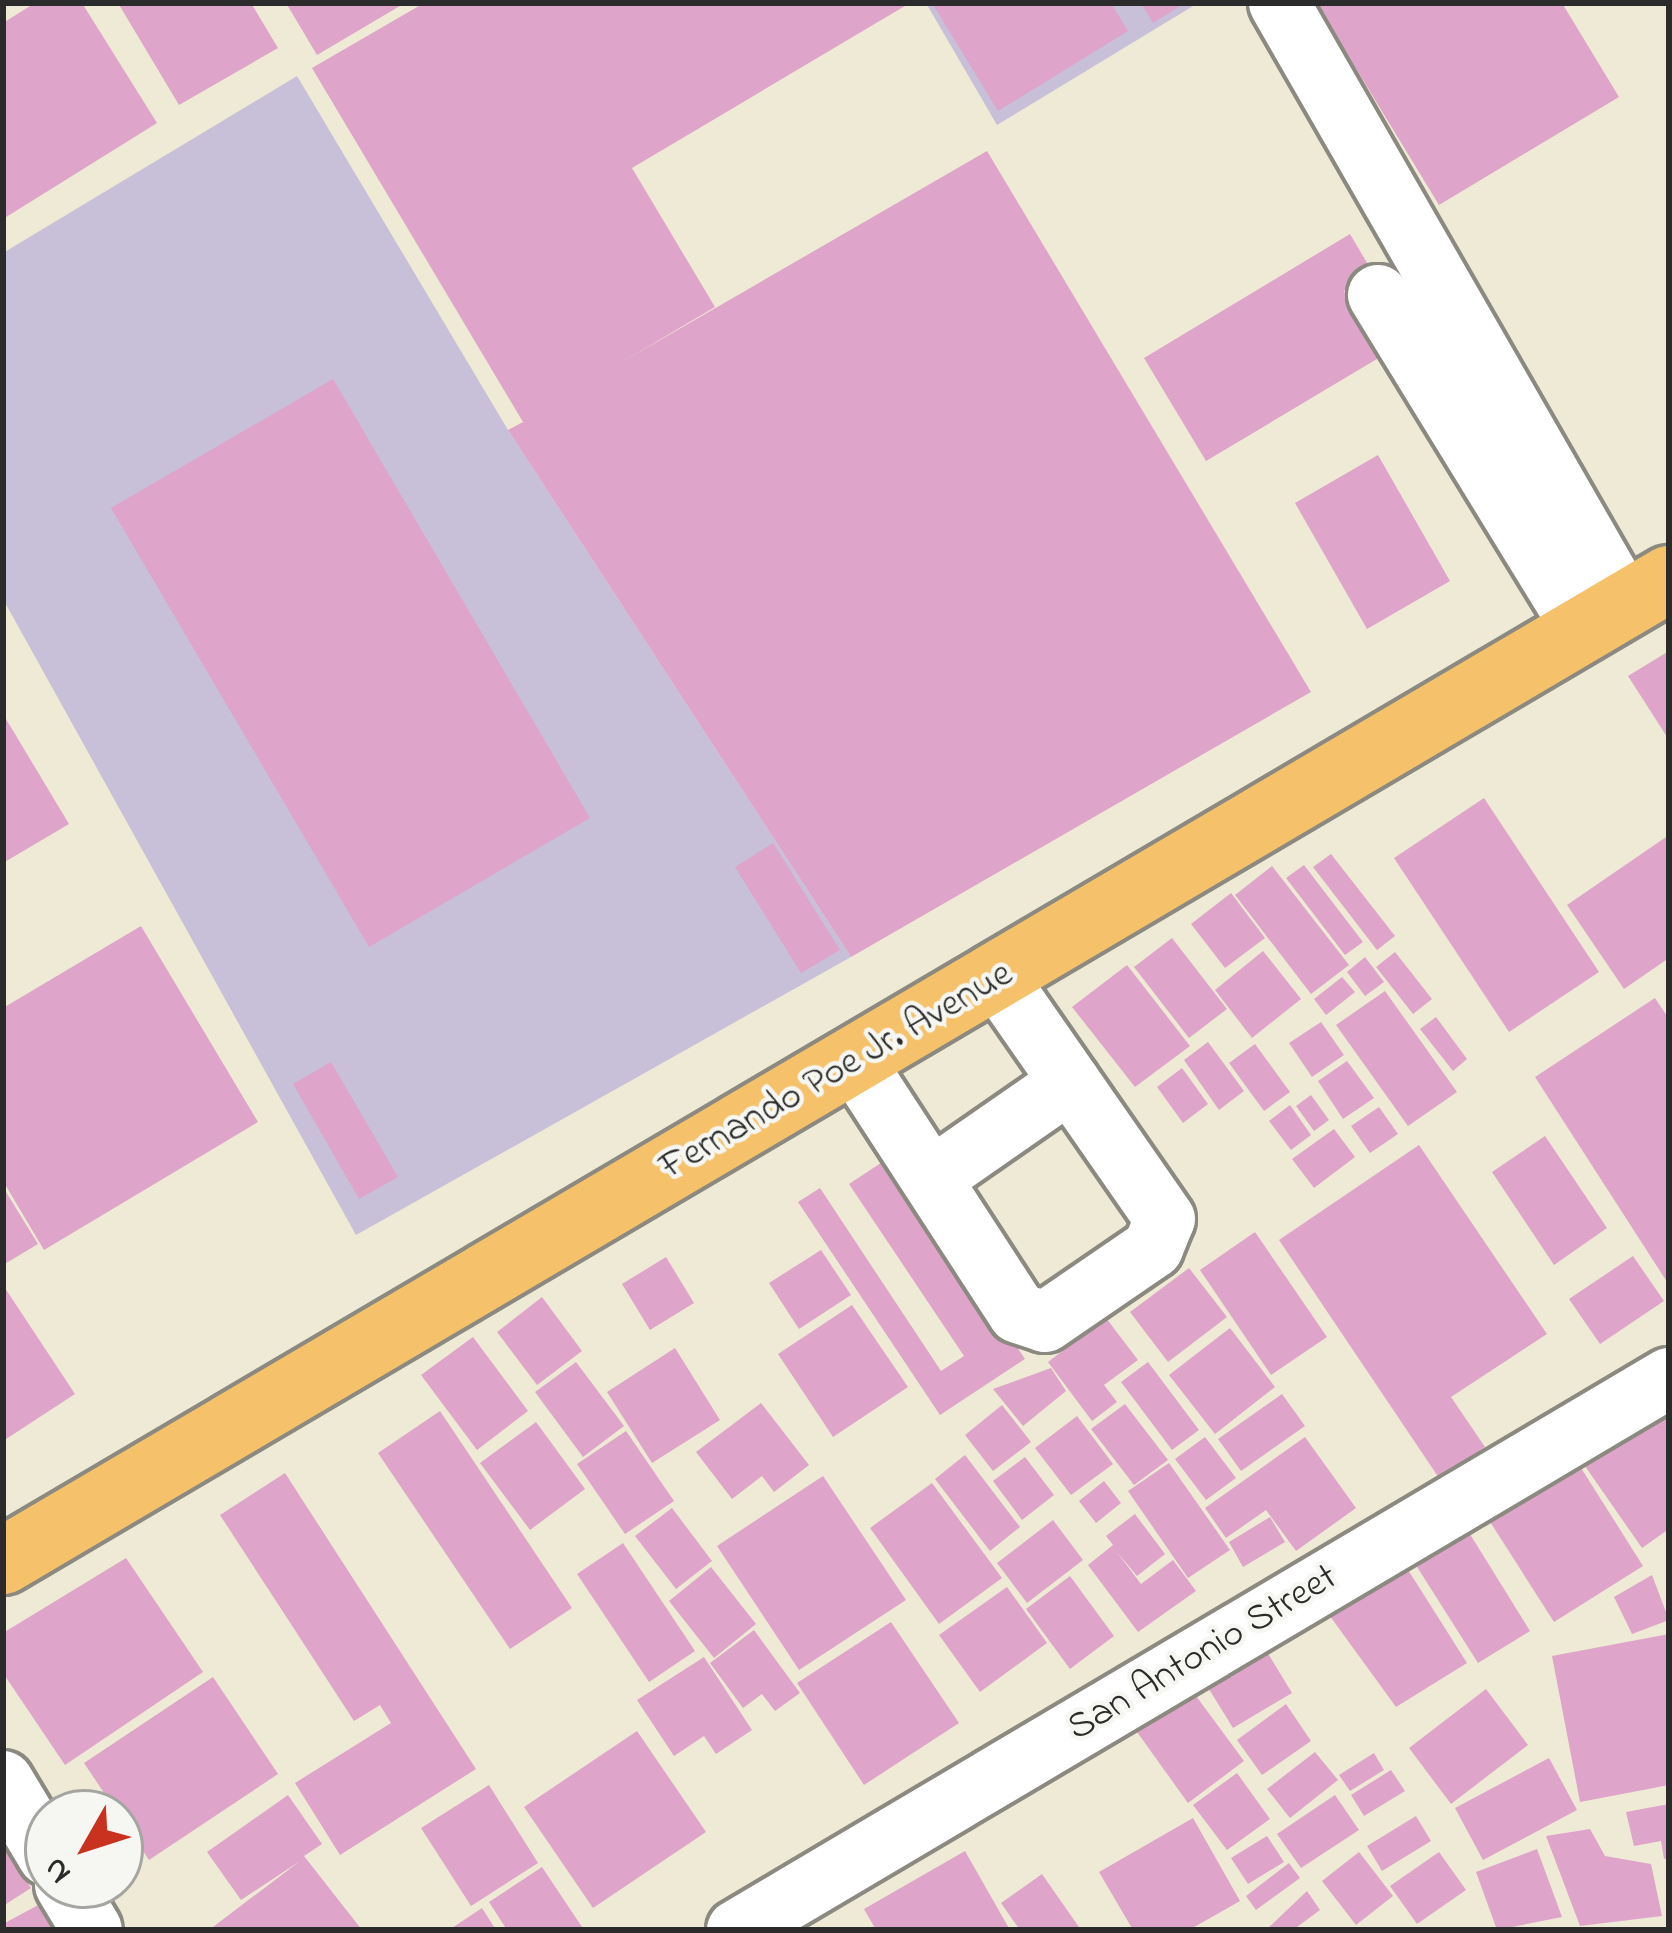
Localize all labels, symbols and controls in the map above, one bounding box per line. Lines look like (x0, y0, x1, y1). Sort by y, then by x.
street label: Fernando Poe Jr. Avenue (652, 952, 1022, 1192)
street label: San Antonio Street (1060, 1555, 1346, 1753)
north arrow (24, 1789, 144, 1909)
text: N (33, 1846, 84, 1894)

